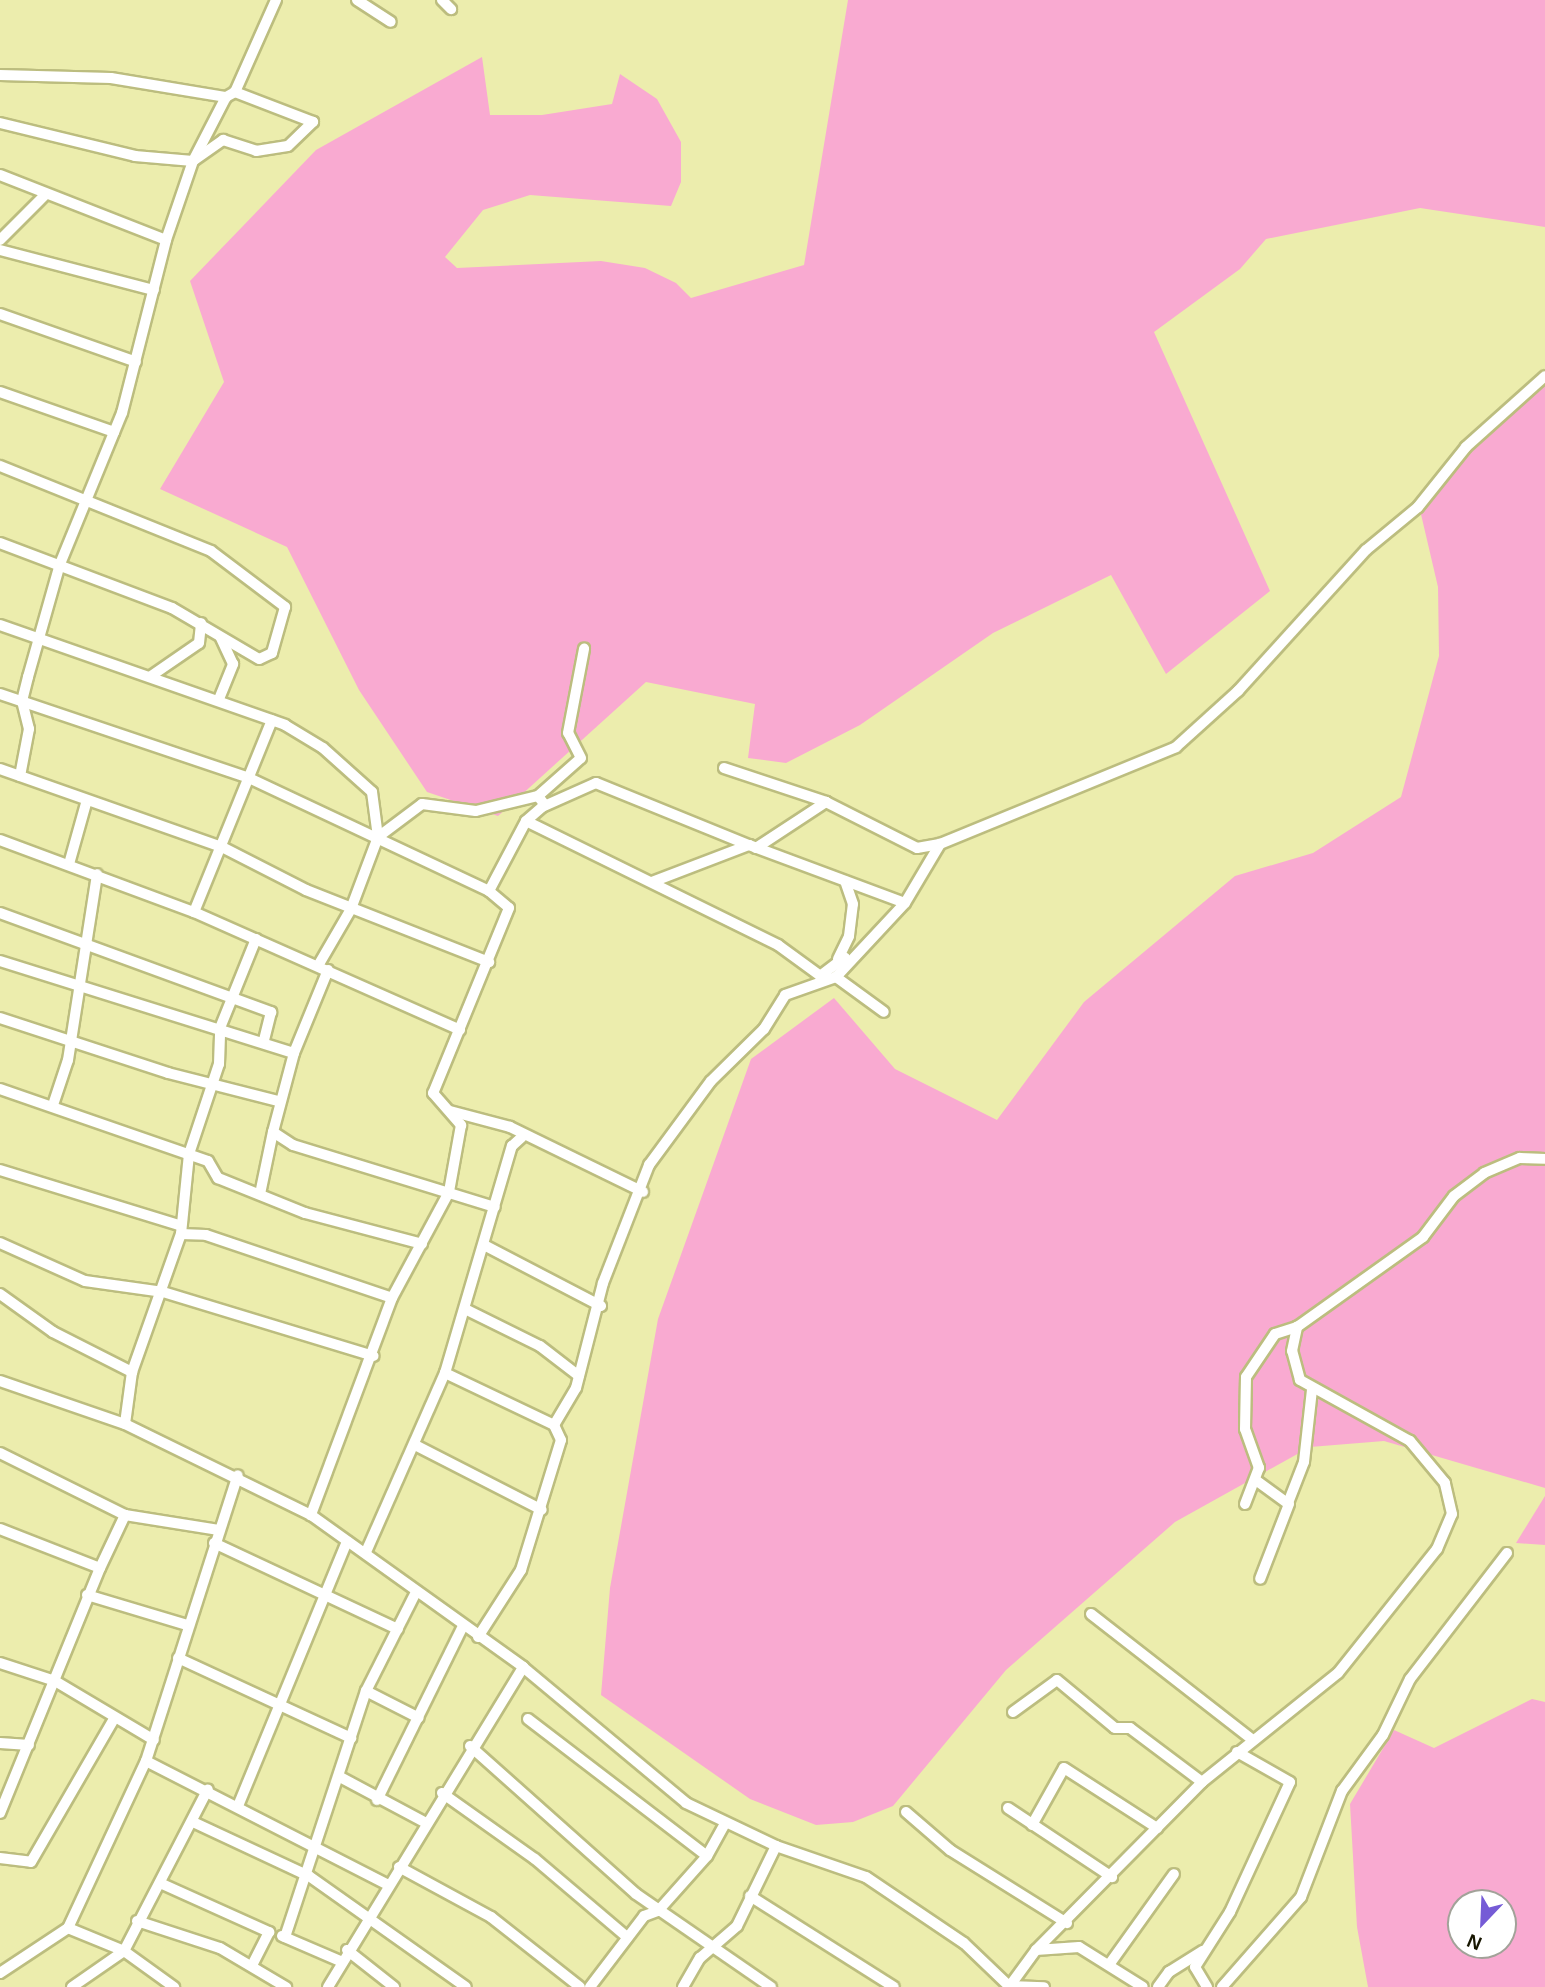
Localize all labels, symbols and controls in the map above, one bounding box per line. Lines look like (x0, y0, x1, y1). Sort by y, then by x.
north arrow (1447, 1889, 1517, 1959)
text: N (1464, 1930, 1485, 1954)

